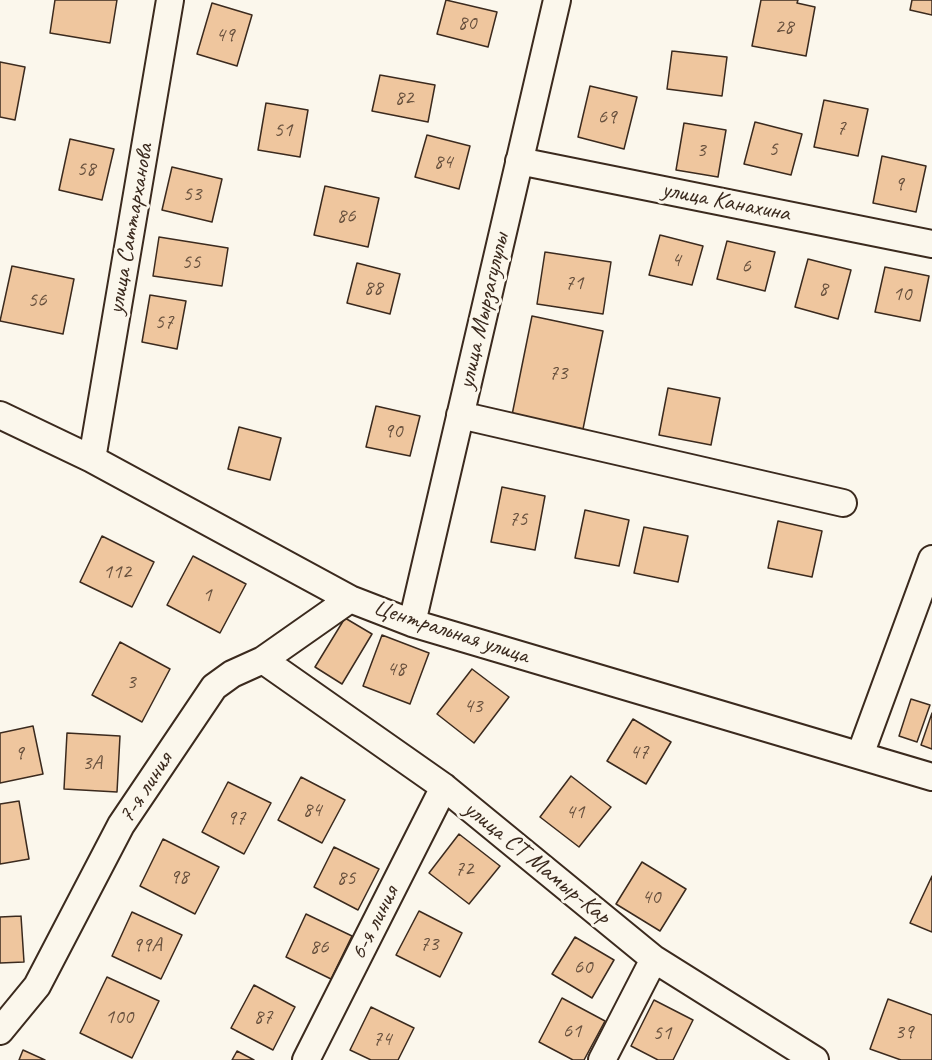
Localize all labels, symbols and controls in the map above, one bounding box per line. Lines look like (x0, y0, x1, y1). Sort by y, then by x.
house number: 80 (458, 10, 476, 36)
house number: 28 (775, 14, 793, 40)
house number: 49 (216, 22, 234, 48)
house number: 82 (395, 85, 413, 111)
house number: 69 (598, 104, 616, 130)
house number: 7 (836, 115, 846, 141)
house number: 51 (274, 117, 292, 143)
house number: 5 (768, 136, 778, 162)
house number: 3 (696, 137, 706, 163)
street label: улица Саттарханова (102, 141, 160, 317)
house number: 84 (434, 149, 452, 175)
house number: 58 (77, 156, 95, 182)
house number: 9 (894, 171, 904, 197)
street label: улица Канахина (659, 175, 793, 229)
house number: 53 (183, 181, 201, 207)
house number: 86 (337, 203, 355, 229)
street label: улица Мырзагулулы (452, 230, 516, 392)
house number: 4 (671, 247, 681, 273)
house number: 55 (182, 249, 200, 275)
house number: 6 (741, 253, 751, 279)
house number: 71 (565, 270, 583, 296)
house number: 88 (364, 275, 382, 301)
house number: 8 (818, 276, 828, 302)
house number: 10 (893, 281, 911, 307)
house number: 56 (28, 287, 46, 313)
house number: 57 (155, 309, 173, 335)
house number: 73 (549, 360, 567, 386)
house number: 90 (384, 418, 402, 444)
house number: 75 (509, 506, 527, 532)
house number: 112 (103, 559, 131, 585)
house number: 1 (202, 582, 212, 608)
street label: Центральная улица (370, 593, 532, 671)
house number: 48 (387, 656, 405, 682)
house number: 3 (126, 669, 136, 695)
house number: 43 (464, 693, 482, 719)
house number: 47 (630, 739, 648, 765)
house number: 9 (14, 740, 24, 766)
street label: 7-я линия (112, 747, 180, 829)
house number: 3А (82, 750, 102, 776)
street label: улица СТ Мамыр-Кар (458, 795, 616, 931)
house number: 84 (303, 797, 321, 823)
house number: 41 (566, 799, 584, 825)
house number: 97 (227, 805, 245, 831)
house number: 72 (455, 856, 473, 882)
house number: 98 (170, 864, 188, 890)
house number: 85 (337, 865, 355, 891)
street label: 6-я линия (344, 881, 406, 965)
house number: 40 (642, 884, 660, 910)
house number: 73 (420, 931, 438, 957)
house number: 99А (132, 932, 162, 958)
house number: 86 (310, 934, 328, 960)
house number: 60 (574, 954, 592, 980)
house number: 100 (105, 1004, 133, 1030)
house number: 87 (254, 1004, 272, 1030)
house number: 61 (563, 1018, 581, 1044)
house number: 39 (895, 1019, 913, 1045)
house number: 51 (653, 1020, 671, 1046)
house number: 74 (373, 1026, 391, 1052)

